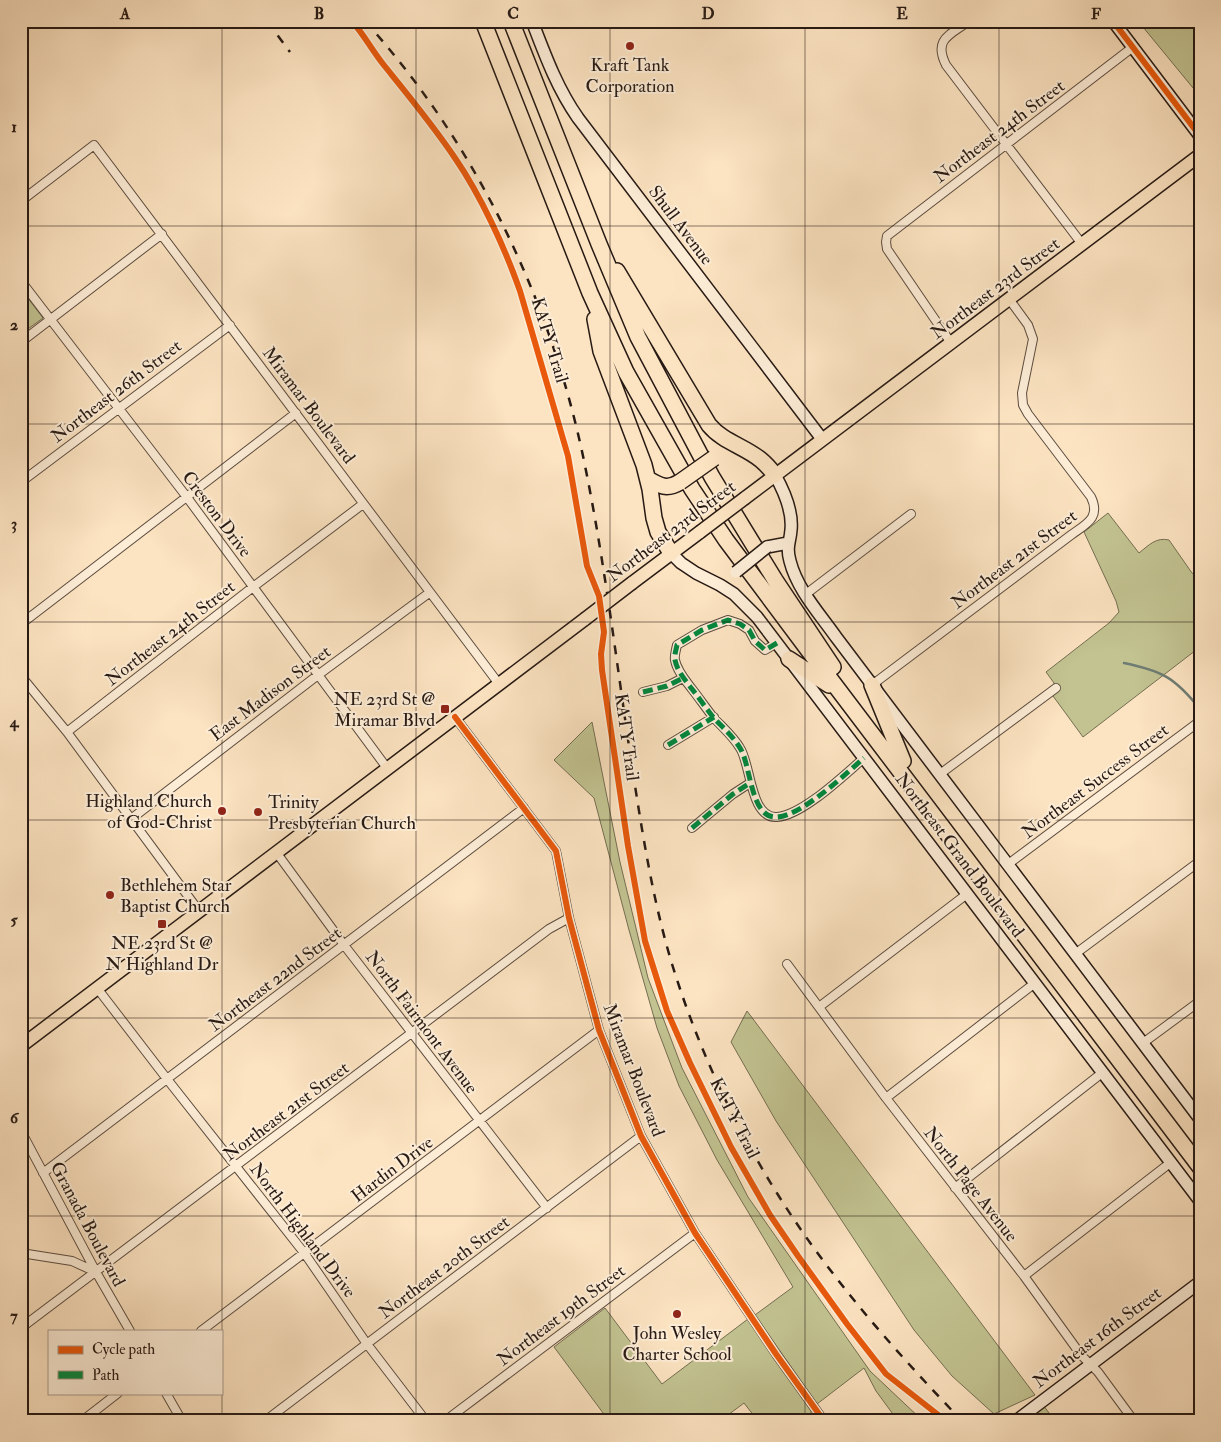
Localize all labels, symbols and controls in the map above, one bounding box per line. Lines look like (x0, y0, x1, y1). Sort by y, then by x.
text: A (119, 4, 131, 24)
text: B (314, 4, 324, 24)
text: C (507, 4, 519, 24)
text: D (701, 4, 715, 24)
text: E (896, 4, 908, 24)
text: F (1091, 4, 1101, 24)
marker: Kraft Tank Corporation (624, 40, 636, 52)
place label: Kraft Tank Corporation (586, 54, 674, 98)
street label: Northeast 24th Street (929, 74, 1070, 188)
text: 1 (11, 117, 17, 137)
street label: Shull Avenue (643, 181, 718, 270)
street label: Northeast 23rd Street (926, 232, 1065, 344)
street label: KATY Trail (526, 295, 574, 386)
text: 2 (10, 315, 18, 335)
street label: Northeast 26th Street (46, 335, 186, 448)
street label: Miramar Boulevard (257, 342, 360, 468)
street label: Creston Drive (177, 467, 257, 562)
street label: Northeast 23rd Street (602, 475, 741, 587)
street label: Northeast 21st Street (947, 504, 1082, 614)
text: 3 (11, 514, 17, 534)
street label: Northeast 24th Street (101, 575, 240, 691)
street label: East Madison Street (205, 640, 336, 746)
place label: NE 23rd St @ Miramar Blvd (333, 688, 435, 732)
street label: KATY Trail (609, 692, 644, 783)
marker: NE 23rd St @ Miramar Blvd (439, 703, 451, 715)
text: 4 (9, 712, 20, 732)
street label: Northeast Success Street (1017, 719, 1173, 844)
street label: Northeast Grand Boulevard (890, 768, 1029, 942)
place label: Highland Church of God-Christ (85, 790, 213, 834)
place label: Trinity Presbyterian Church (268, 791, 416, 835)
marker: Highland Church of God-Christ (216, 805, 228, 817)
marker: Trinity Presbyterian Church (252, 806, 264, 818)
place label: Bethlehem Star Baptist Church (120, 874, 232, 918)
marker: Bethlehem Star Baptist Church (104, 889, 116, 901)
text: 5 (10, 910, 18, 930)
marker: NE 23rd St @ N Highland Dr (156, 918, 168, 930)
street label: Northeast 22nd Street (204, 922, 346, 1037)
place label: NE 23rd St @ N Highland Dr (105, 932, 219, 976)
street label: North Fairmont Avenue (360, 946, 483, 1099)
street label: Miramar Boulevard (598, 1000, 670, 1140)
street label: Northeast 21st Street (219, 1056, 354, 1166)
street label: KATY Trail (704, 1074, 765, 1163)
text: 6 (10, 1108, 20, 1128)
street label: North Page Avenue (918, 1122, 1023, 1247)
street label: Hardin Drive (347, 1131, 438, 1208)
street label: Granada Boulevard (45, 1158, 130, 1291)
street label: North Highland Drive (244, 1158, 361, 1303)
street label: Northeast 20th Street (374, 1211, 514, 1324)
street label: Northeast 19th Street (492, 1259, 630, 1371)
street label: Northeast 16th Street (1029, 1282, 1166, 1393)
text: 7 (10, 1306, 18, 1326)
marker: John Wesley Charter School (671, 1308, 683, 1320)
place label: John Wesley Charter School (622, 1322, 732, 1366)
legend (48, 1330, 222, 1394)
text: Cycle path (92, 1340, 155, 1360)
text: Path (92, 1366, 119, 1385)

